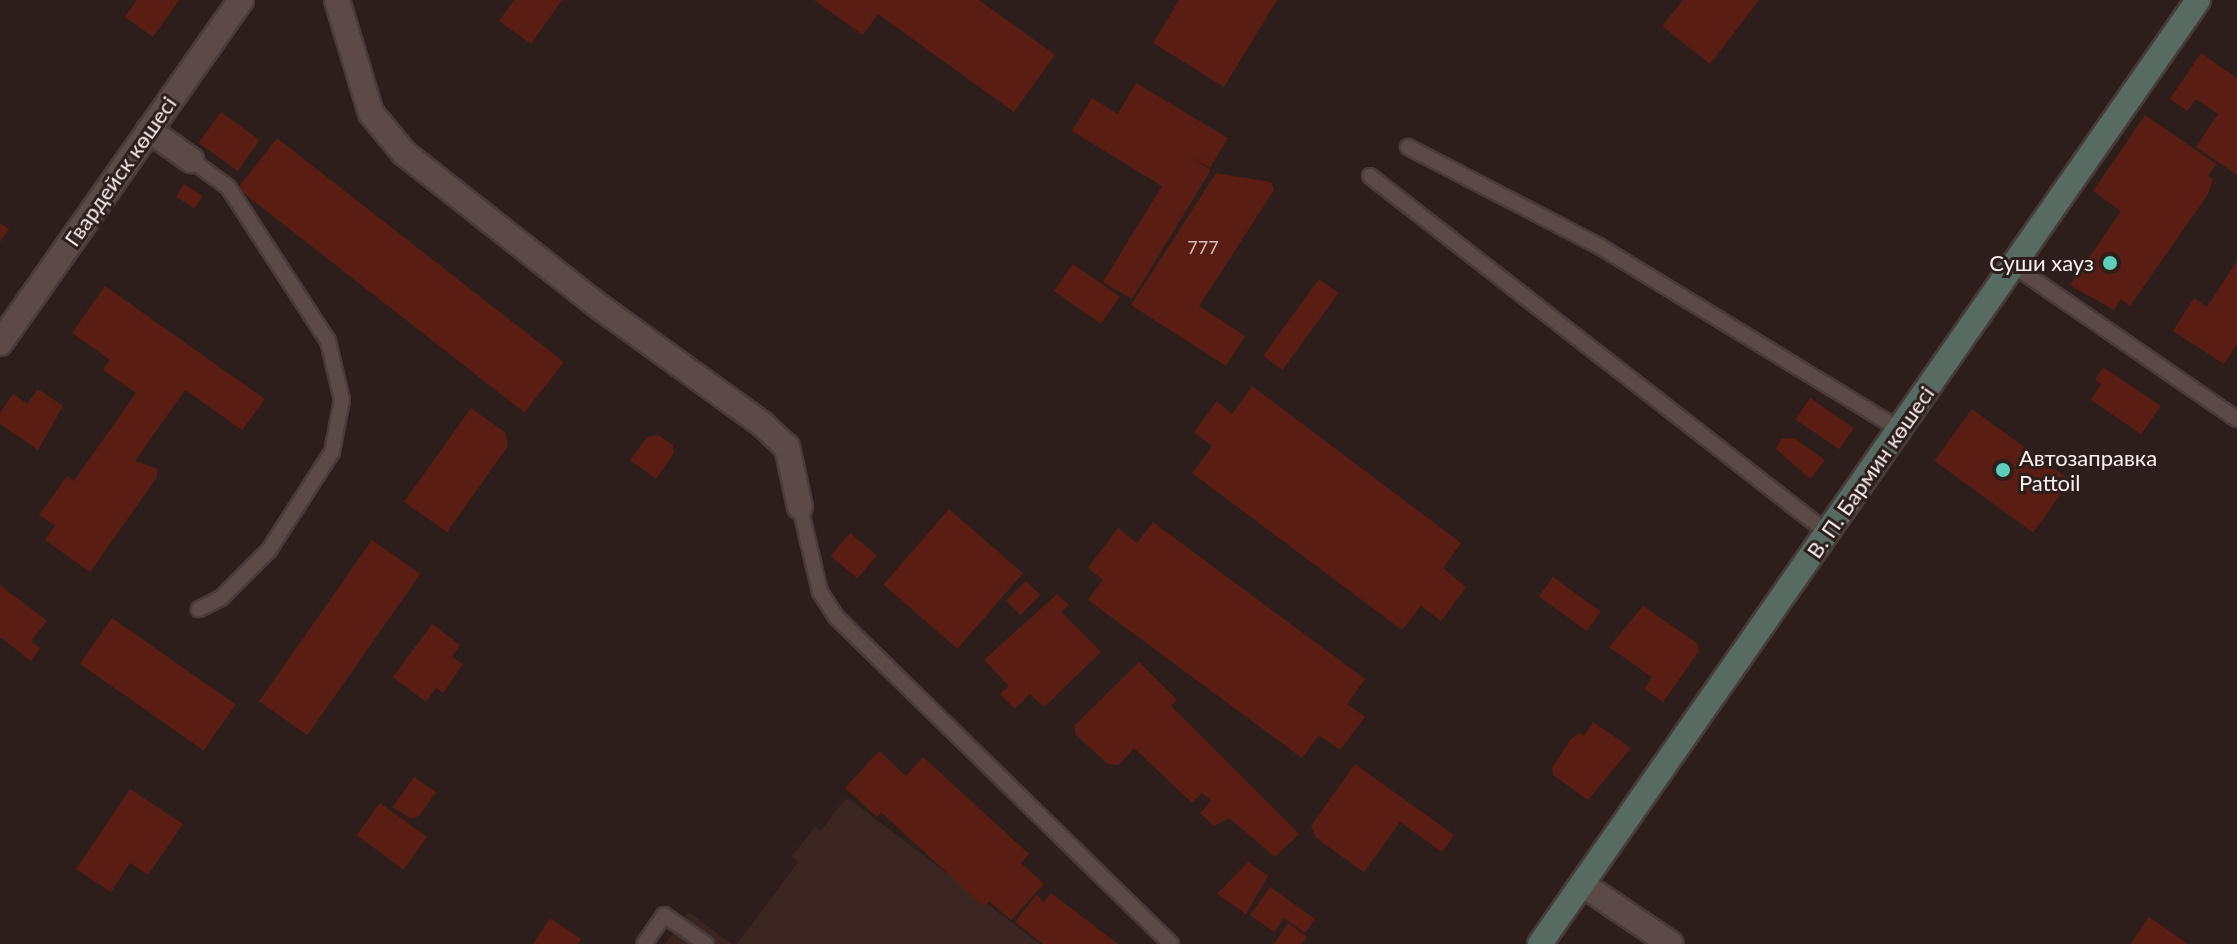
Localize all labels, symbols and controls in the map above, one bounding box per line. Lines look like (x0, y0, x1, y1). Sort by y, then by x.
street label: Гвардейск көшесі (58, 91, 182, 251)
house number: 777 (1187, 236, 1219, 258)
place label: Суши хауз (1989, 250, 2094, 276)
marker: Суши хауз (2101, 254, 2119, 272)
street label: В. П. Бармин көшесі (1801, 381, 1939, 563)
place label: Автозаправка Pattoil (2019, 444, 2157, 496)
marker: Автозаправка Pattoil (1994, 461, 2012, 479)

